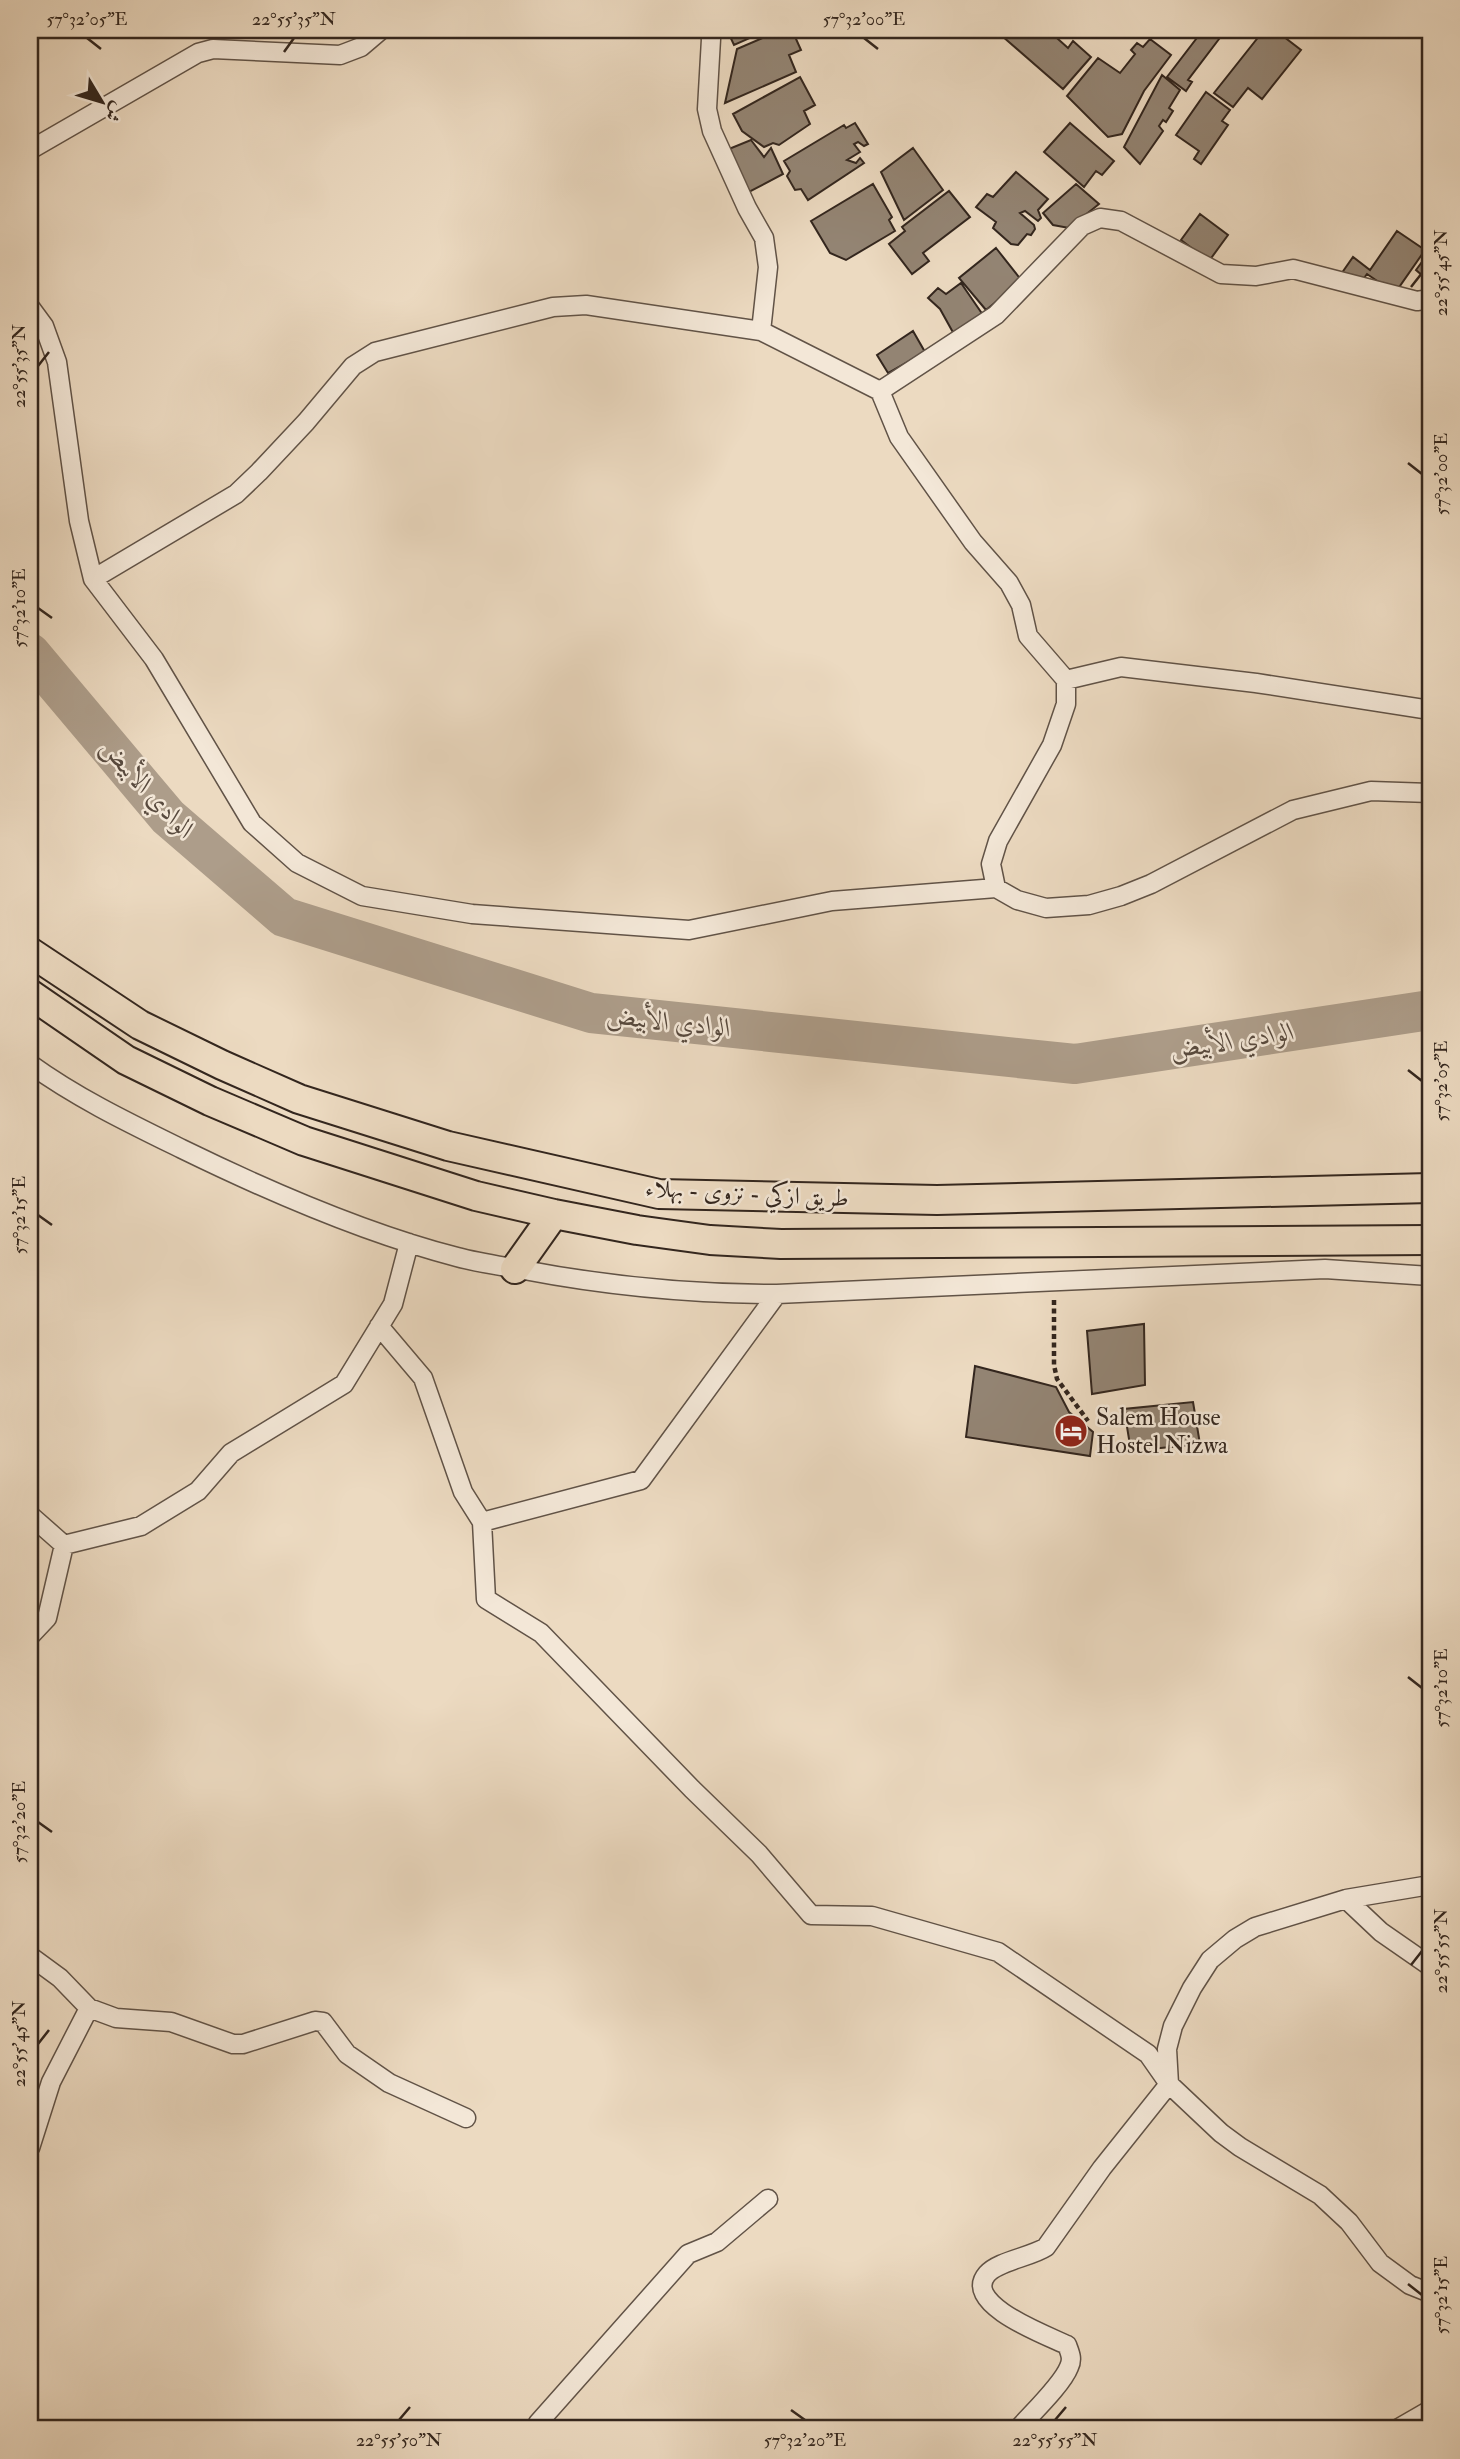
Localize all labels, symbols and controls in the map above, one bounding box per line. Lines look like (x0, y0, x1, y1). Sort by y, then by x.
text: 57°32'05"E (46, 8, 128, 31)
text: 22°55'35"N (252, 8, 336, 31)
text: 57°32'00"E (823, 8, 905, 31)
north arrow (66, 66, 136, 136)
text: ش (99, 97, 130, 127)
text: 22°55'45"N (1430, 230, 1453, 316)
text: 22°55'35"N (8, 324, 31, 408)
text: 57°32'00"E (1430, 433, 1453, 515)
text: 57°32'10"E (8, 568, 31, 648)
water label: الوادي الأبيض (90, 730, 204, 848)
water label: الوادي الأبيض (604, 997, 733, 1048)
water label: الوادي الأبيض (1167, 1012, 1297, 1071)
text: 57°32'05"E (1430, 1040, 1453, 1122)
street label: طريق ازكي - نزوى - بهلاء (644, 1173, 850, 1217)
text: 57°32'15"E (8, 1176, 31, 1254)
place label: Salem House Hostel Nizwa (1096, 1402, 1229, 1461)
hotel icon: Salem House Hostel Nizwa (1052, 1412, 1090, 1450)
text: 57°32'10"E (1430, 1648, 1453, 1728)
text: 57°32'20"E (8, 1781, 31, 1863)
text: 22°55'55"N (1430, 1909, 1453, 1993)
text: 22°55'45"N (8, 2001, 31, 2087)
text: 57°32'15"E (1430, 2256, 1453, 2334)
text: 22°55'50"N (356, 2429, 442, 2452)
text: 57°32'20"E (764, 2429, 846, 2452)
text: 22°55'55"N (1013, 2429, 1097, 2452)

